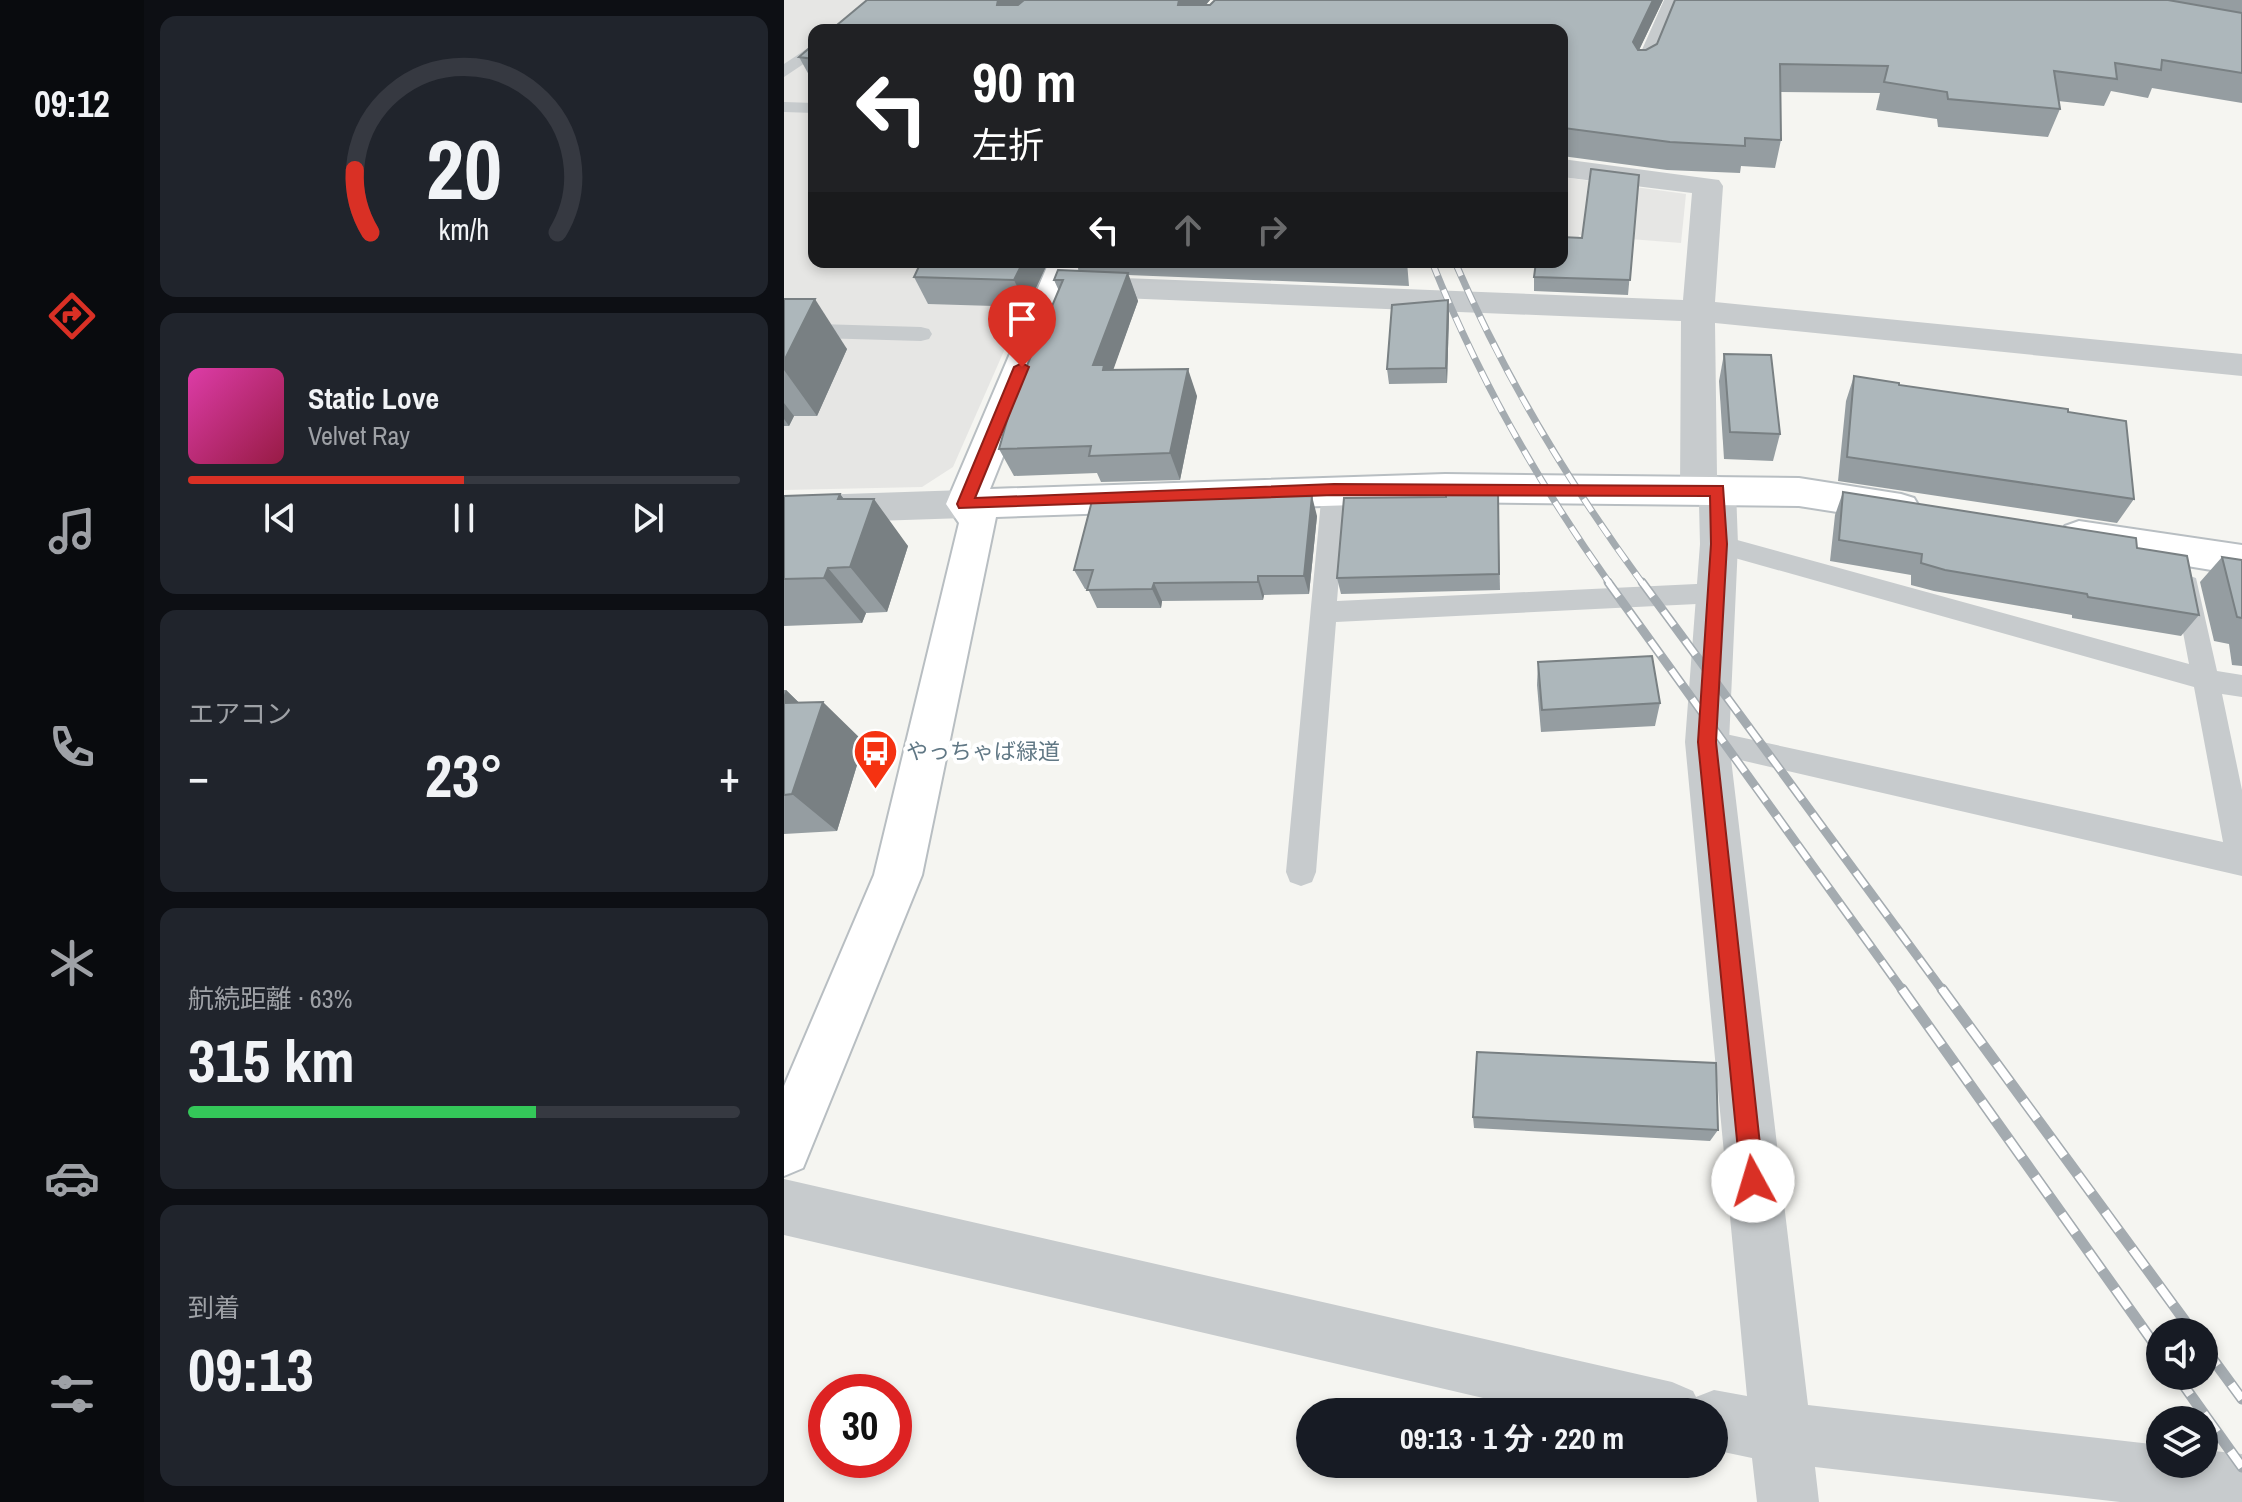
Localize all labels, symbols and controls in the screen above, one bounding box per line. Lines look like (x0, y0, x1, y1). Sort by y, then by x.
text: 90 m (972, 44, 1077, 119)
icon: left (840, 56, 944, 160)
text: 09:12 (34, 80, 110, 128)
text: 20 (426, 112, 502, 224)
text: 左折 (972, 121, 1044, 169)
icon: left (1082, 208, 1126, 252)
icon: ahead (1166, 208, 1210, 252)
icon: right (1250, 208, 1294, 252)
text: km/h (439, 210, 489, 249)
pin (988, 285, 1056, 367)
icon: directions (44, 288, 100, 344)
icon: arrive (1000, 297, 1044, 341)
text: Static Love (308, 378, 439, 418)
text: Velvet Ray (308, 418, 410, 453)
icon: previous (258, 496, 302, 540)
icon: pause (442, 496, 486, 540)
icon: next (626, 496, 670, 540)
icon: music (44, 503, 100, 559)
text: エアコン (188, 696, 292, 731)
icon: phone (44, 719, 100, 775)
bus stop icon: やっちゃば緑道 (851, 727, 899, 790)
text: 23° (425, 735, 503, 816)
place label: やっちゃば緑道 (906, 736, 1060, 766)
text: − (188, 746, 209, 806)
text: + (719, 746, 740, 806)
icon: climate (44, 935, 100, 991)
text: 航続距離 · 63% (188, 981, 352, 1016)
text: 315 km (188, 1020, 355, 1101)
position arrow (1711, 1139, 1795, 1223)
icon: car (44, 1150, 100, 1206)
text: 到着 (188, 1290, 240, 1325)
map controls (2146, 1318, 2218, 1478)
button: sound (2146, 1318, 2218, 1390)
text: 09:13 (188, 1329, 314, 1410)
icon: filters (44, 1366, 100, 1422)
speed limit sign: 30 (808, 1374, 912, 1478)
button: layers (2146, 1406, 2218, 1478)
text: 09:13 · 1 分 · 220 m (1400, 1418, 1624, 1458)

